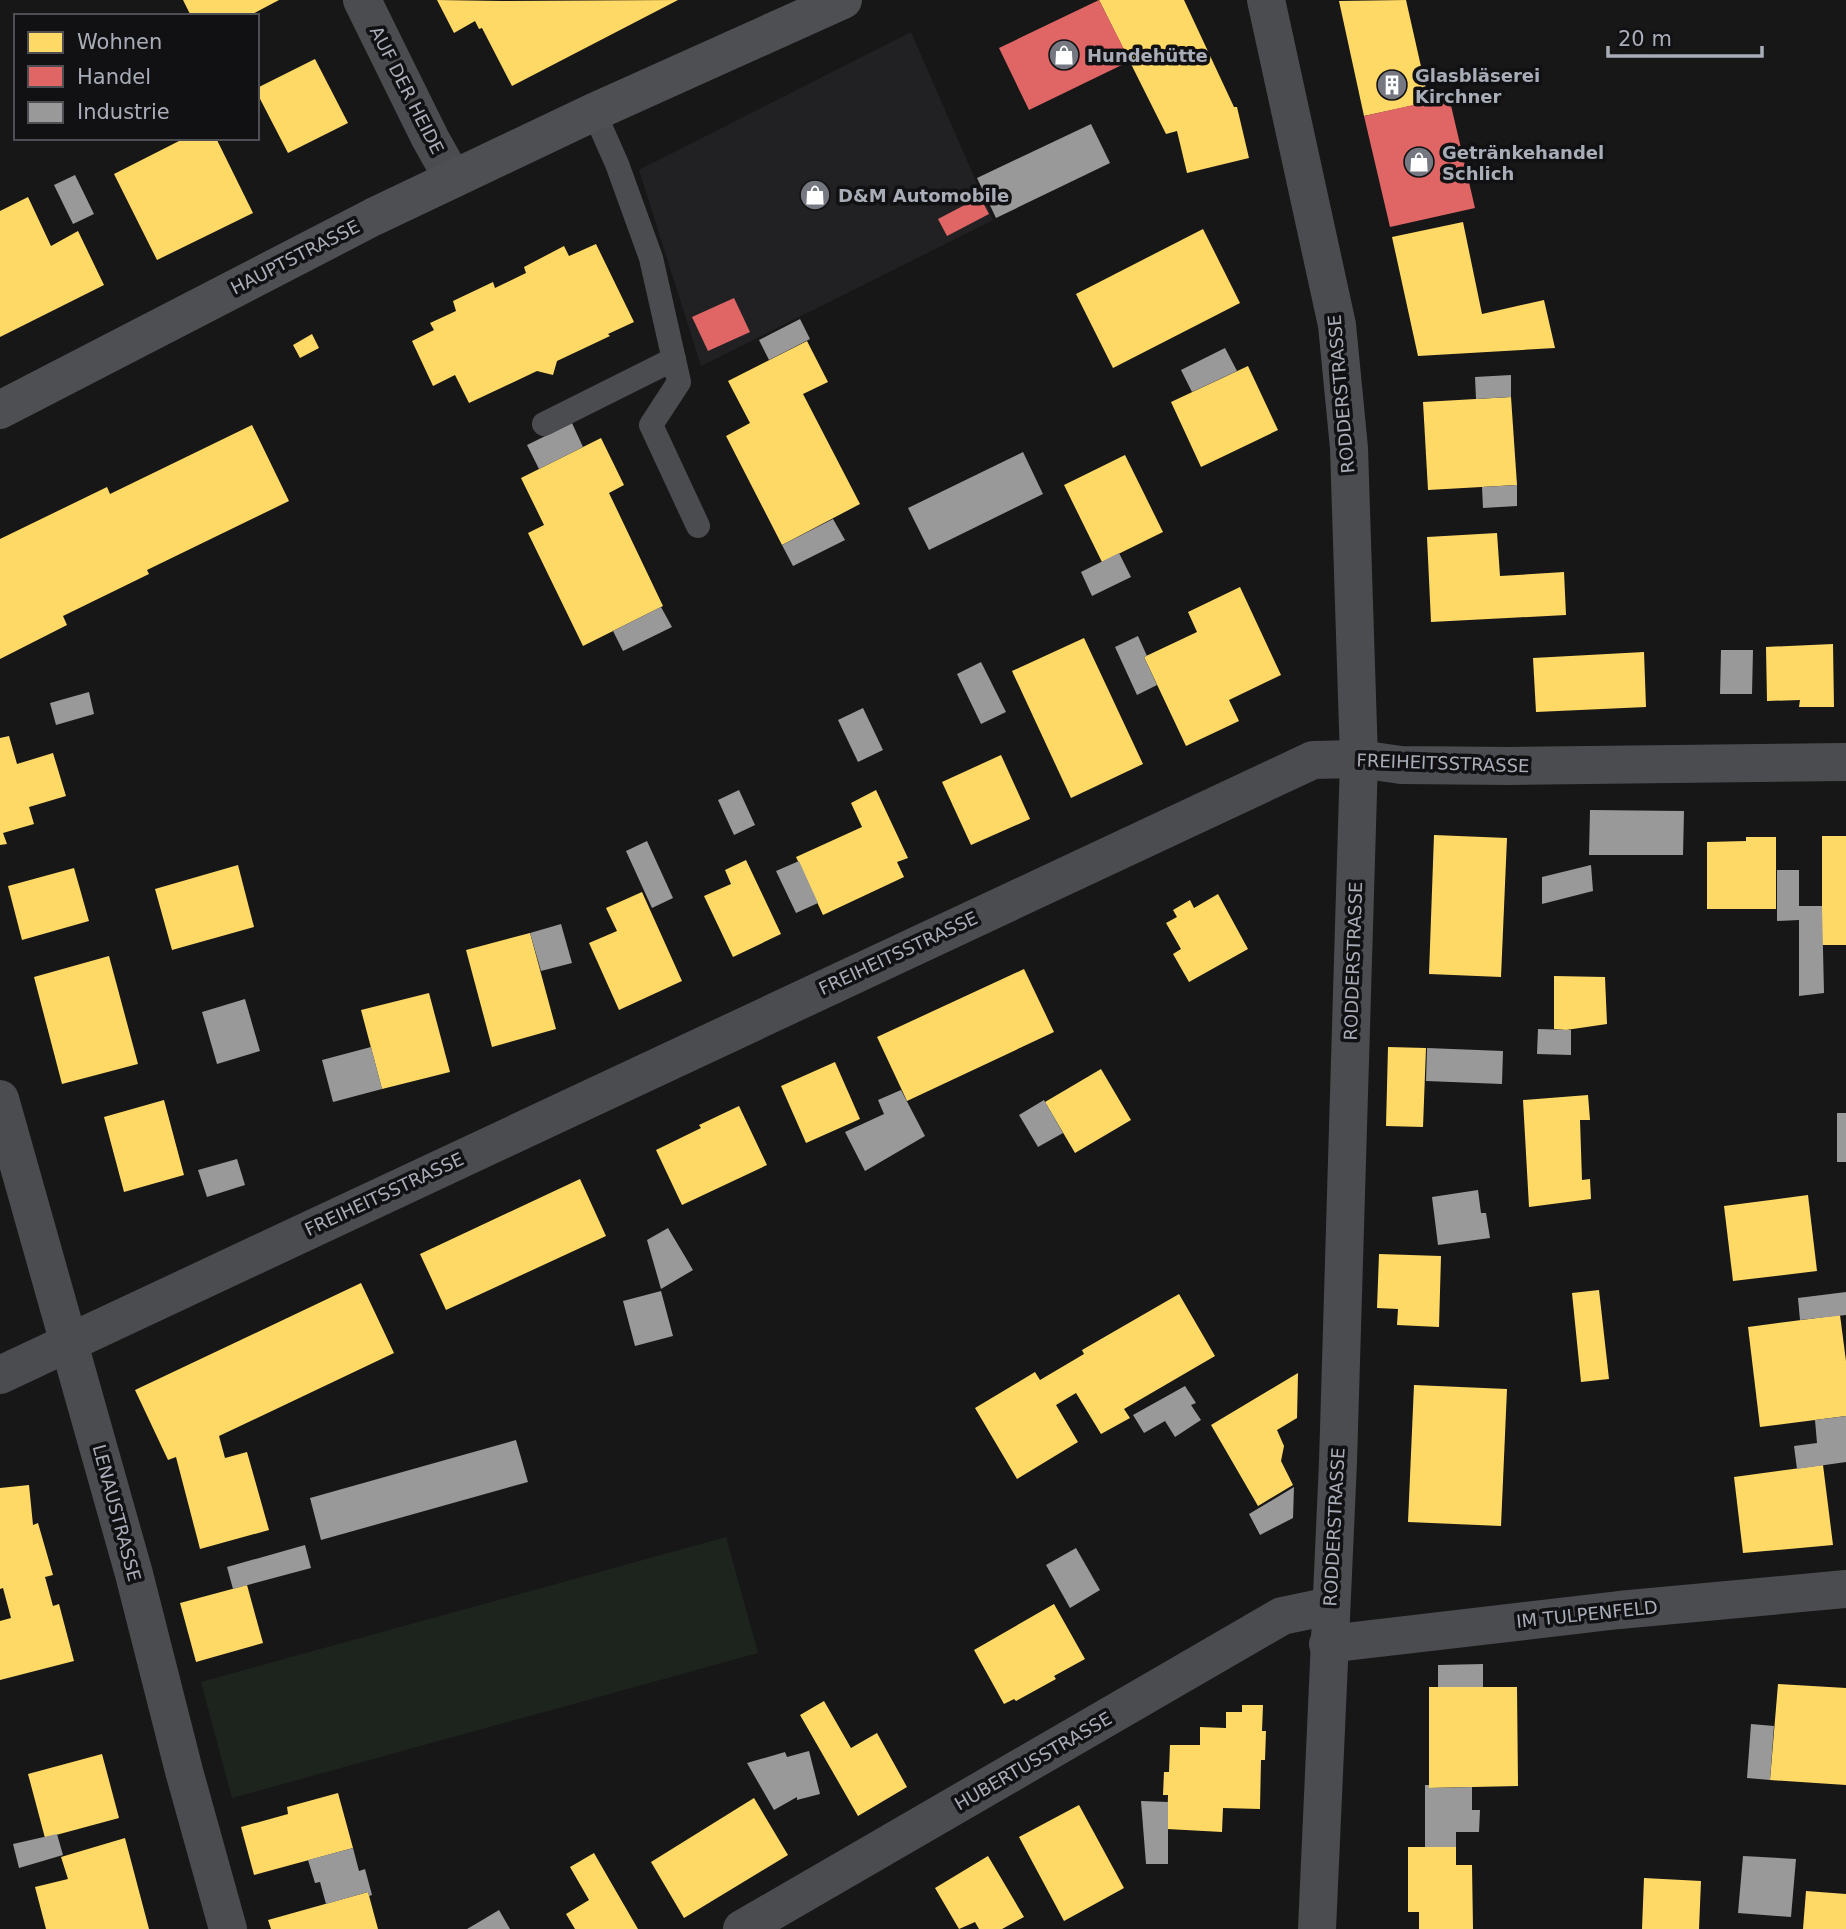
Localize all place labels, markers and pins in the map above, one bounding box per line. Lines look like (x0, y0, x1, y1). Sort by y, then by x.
shop icon: Hundehütte (1047, 38, 1081, 72)
place label: Hundehütte (1087, 45, 1208, 66)
place label: Glasbläserei Kirchner (1415, 65, 1540, 107)
building icon: Glasbläserei Kirchner (1375, 68, 1409, 102)
place label: Getränkehandel Schlich (1442, 142, 1604, 184)
shop icon: Getränkehandel Schlich (1402, 145, 1436, 179)
shop icon: D&M Automobile (798, 178, 832, 212)
place label: D&M Automobile (838, 185, 1009, 206)

